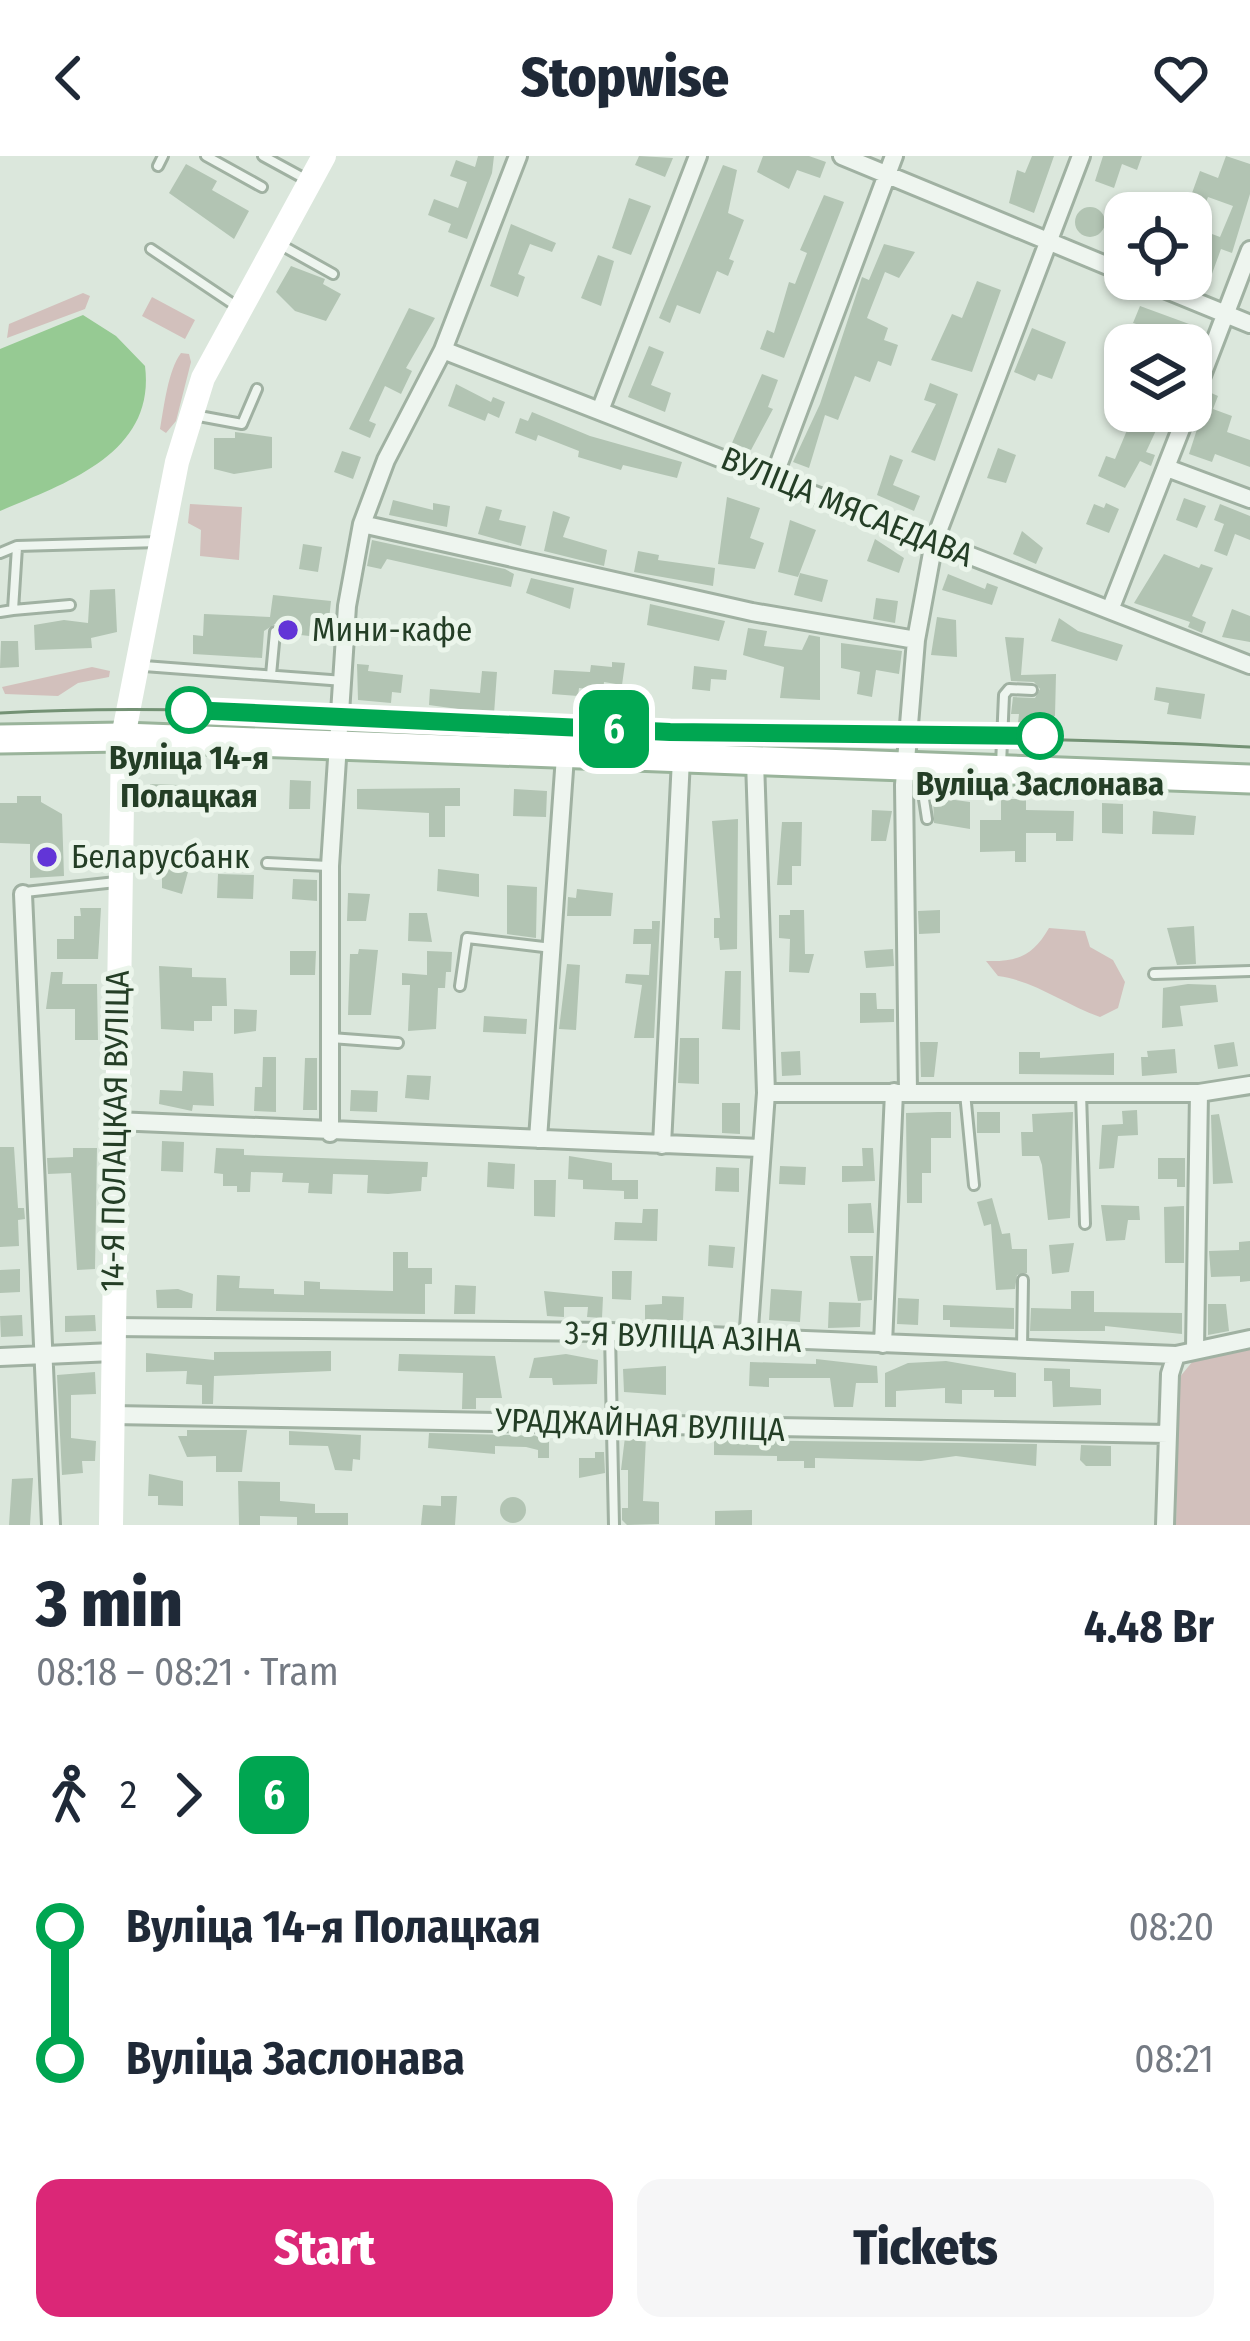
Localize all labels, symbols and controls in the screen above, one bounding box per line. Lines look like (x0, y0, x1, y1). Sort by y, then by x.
icon: back (36, 45, 102, 111)
icon: heart (1148, 45, 1214, 111)
text: Stopwise (521, 46, 729, 110)
map controls (1104, 192, 1212, 432)
button: locate (1104, 192, 1212, 300)
button: layers (1104, 324, 1212, 432)
street label: ВУЛІЦА МЯСАЕДАВА (715, 438, 979, 576)
place label: Мини-кафе (312, 610, 472, 650)
marker: Мини-кафе (275, 617, 301, 643)
marker: Вуліца 14-я Полацкая (167, 688, 211, 732)
line badge: 6 (575, 690, 653, 768)
text: 6 (603, 704, 625, 754)
marker: Вуліца Заслонава (1018, 714, 1062, 758)
place label: Вуліца 14-я Полацкая (109, 738, 269, 816)
place label: Вуліца Заслонава (916, 764, 1164, 804)
place label: Беларусбанк (71, 837, 250, 877)
marker: Беларусбанк (34, 844, 60, 870)
street label: 14-Я ПОЛАЦКАЯ ВУЛІЦА (92, 969, 138, 1292)
street label: 3-Я ВУЛІЦА АЗІНА (564, 1313, 803, 1361)
street label: УРАДЖАЙНАЯ ВУЛІЦА (493, 1400, 786, 1450)
text: 3 min (36, 1564, 183, 1643)
text: 4.48 Br (1084, 1600, 1214, 1654)
text: 08:18 – 08:21 · Tram (36, 1649, 339, 1695)
icon: walk (36, 1762, 102, 1828)
icon: forward (155, 1762, 221, 1828)
text: 6 (263, 1770, 285, 1820)
text: 2 (120, 1772, 137, 1818)
text: Вуліца 14-я Полацкая (126, 1900, 541, 1954)
text: 08:20 (1128, 1904, 1214, 1950)
text: Вуліца Заслонава (126, 2032, 465, 2086)
text: 08:21 (1134, 2036, 1214, 2082)
button: Start (36, 2179, 613, 2317)
button: Tickets (637, 2179, 1214, 2317)

